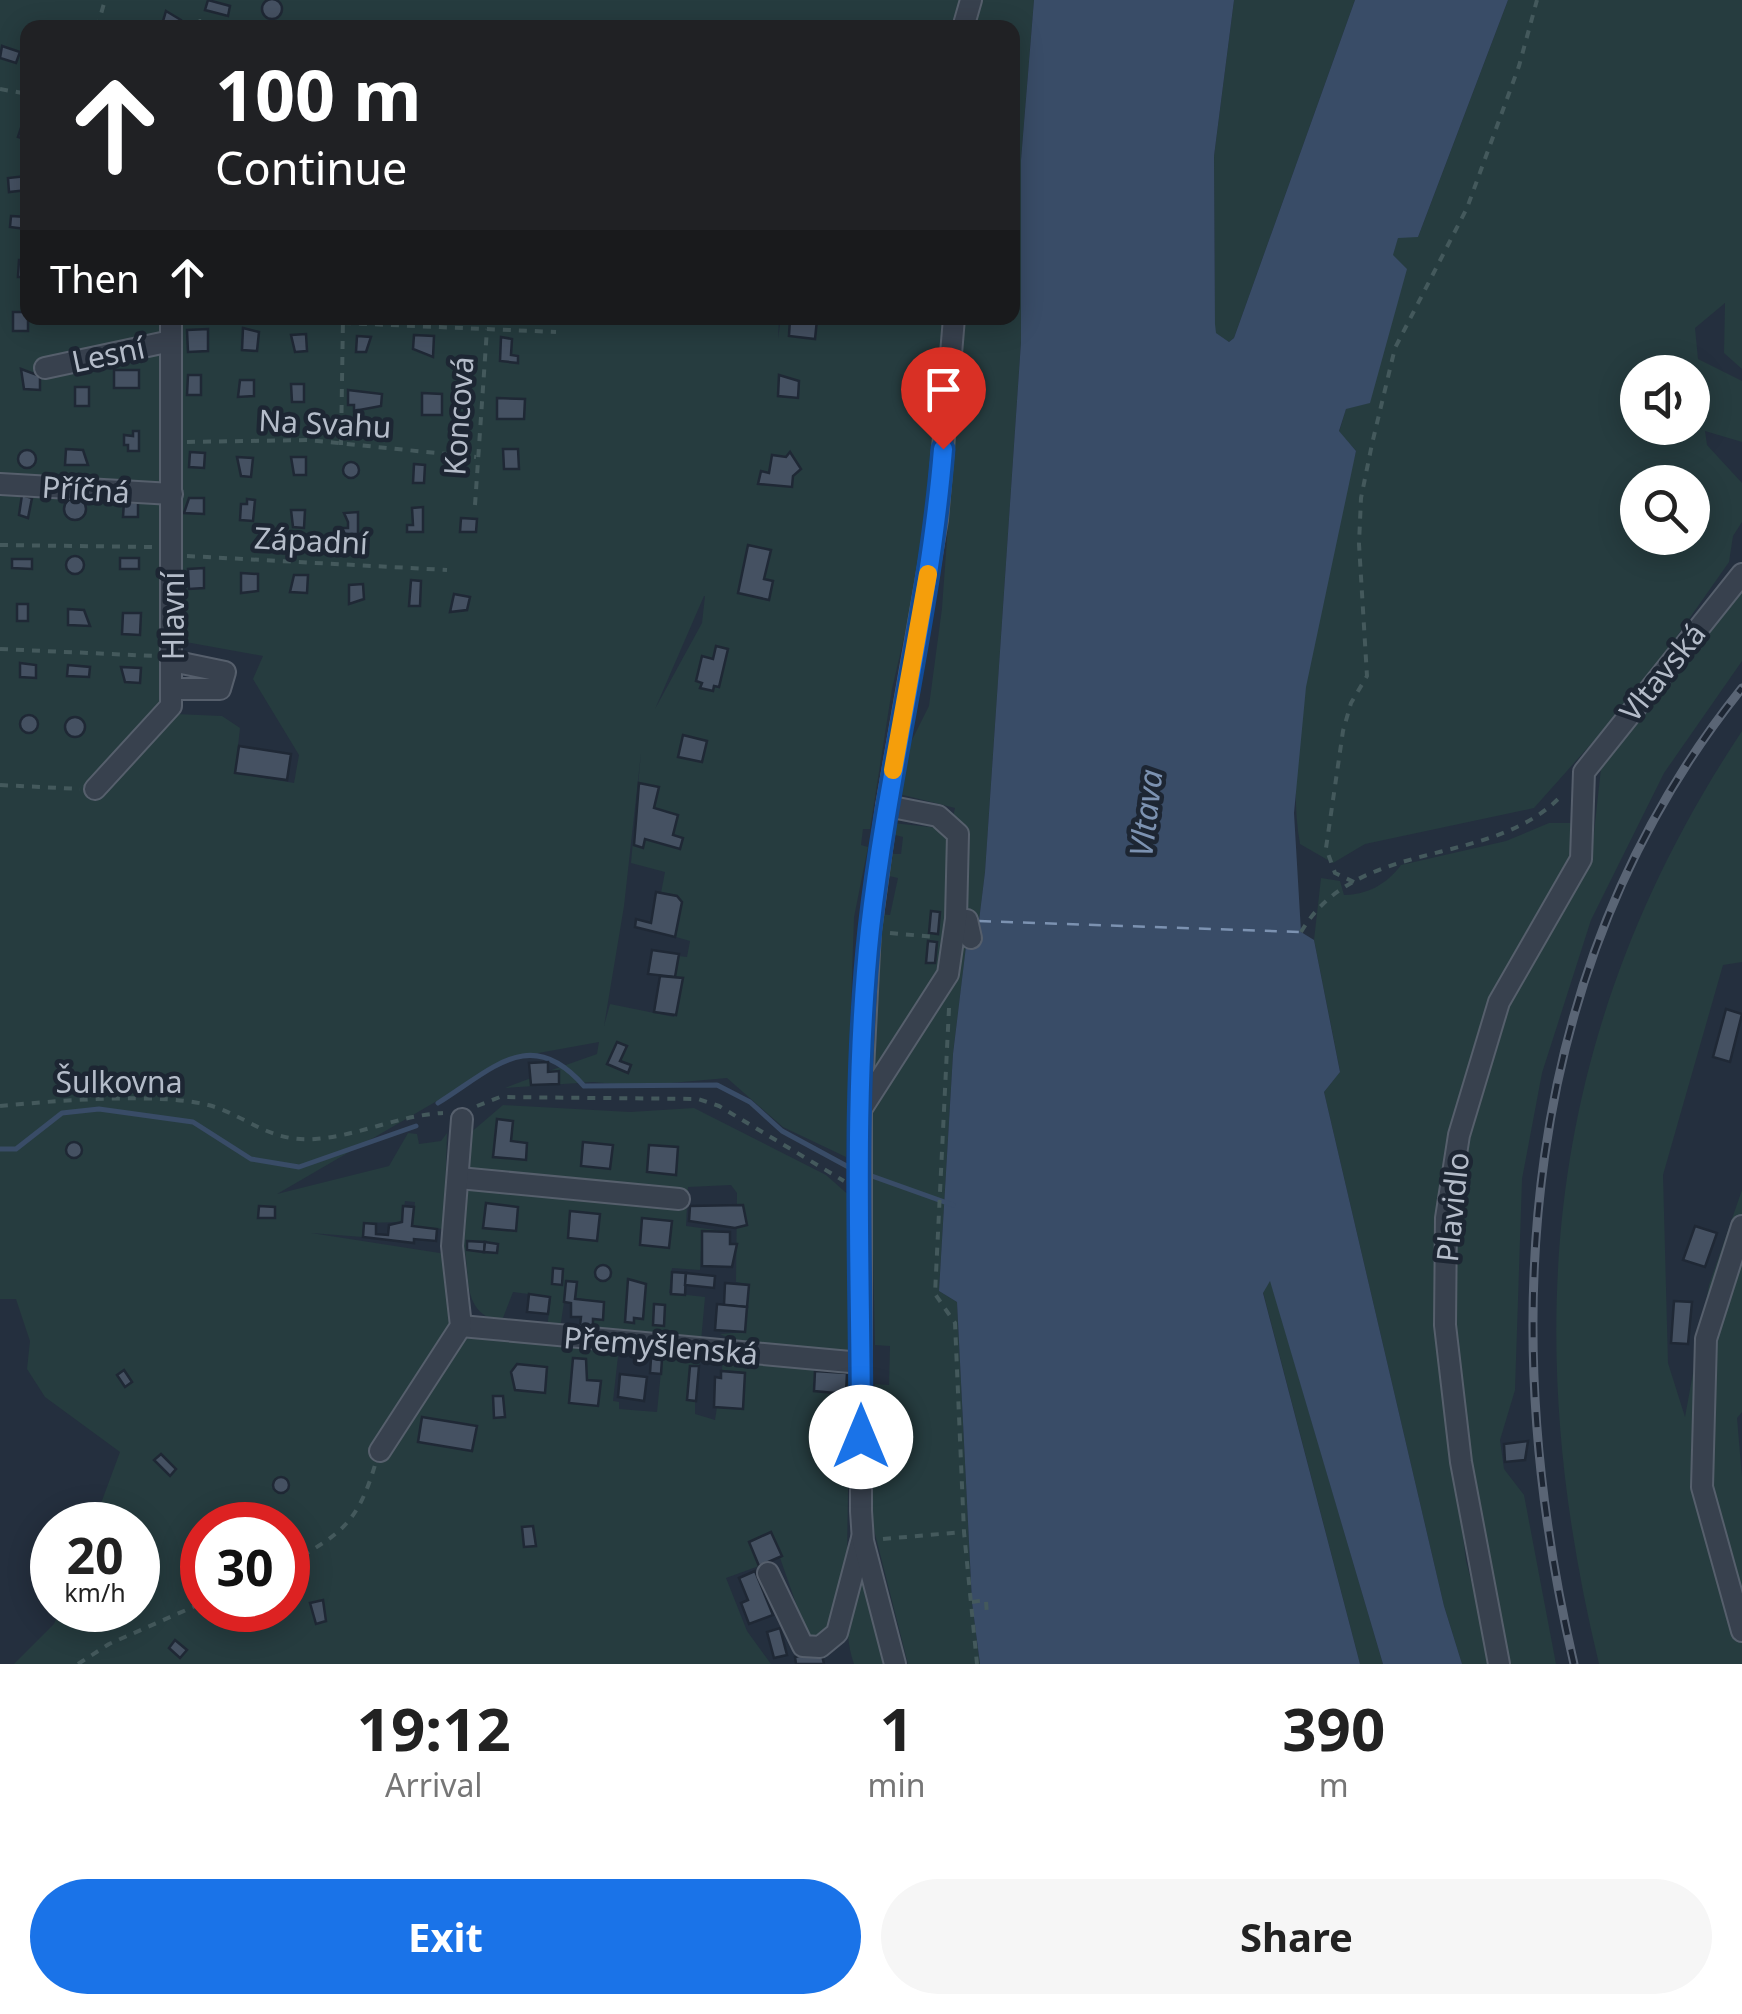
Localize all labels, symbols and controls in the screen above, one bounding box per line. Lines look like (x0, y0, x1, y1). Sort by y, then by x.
text: 100 m (215, 46, 422, 142)
icon: ahead (50, 60, 180, 190)
text: Continue (215, 137, 407, 198)
icon: ahead (160, 250, 215, 305)
text: Then (50, 252, 140, 304)
street label: Lesní (68, 326, 149, 382)
pin (901, 347, 986, 450)
street label: Koncová (433, 355, 483, 477)
map controls (1620, 355, 1710, 555)
button: sound (1620, 355, 1710, 445)
icon: arrive (916, 362, 971, 417)
street label: Na Svahu (257, 399, 393, 447)
street label: Příčná (41, 465, 131, 513)
button: search (1620, 465, 1710, 555)
street label: Západní (253, 517, 370, 564)
street label: Hlavní (152, 571, 193, 660)
street label: Vltavská (1610, 614, 1714, 730)
water label: Vltava (1118, 767, 1172, 859)
street label: Šulkovna (56, 1061, 182, 1102)
street label: Plavidlo (1426, 1150, 1478, 1264)
street label: Přemyšlenská (562, 1316, 760, 1374)
position arrow (809, 1385, 913, 1489)
speed limit sign: 30 (180, 1502, 310, 1632)
text: 20 (66, 1521, 124, 1589)
text: km/h (64, 1575, 126, 1609)
text: 19:12 (357, 1687, 511, 1769)
text: 1 (879, 1687, 914, 1769)
text: 390 (1282, 1687, 1385, 1769)
text: Arrival (385, 1763, 483, 1806)
text: min (868, 1763, 926, 1806)
text: m (1319, 1763, 1349, 1806)
button: Exit (30, 1879, 861, 1994)
button: Share (881, 1879, 1712, 1994)

